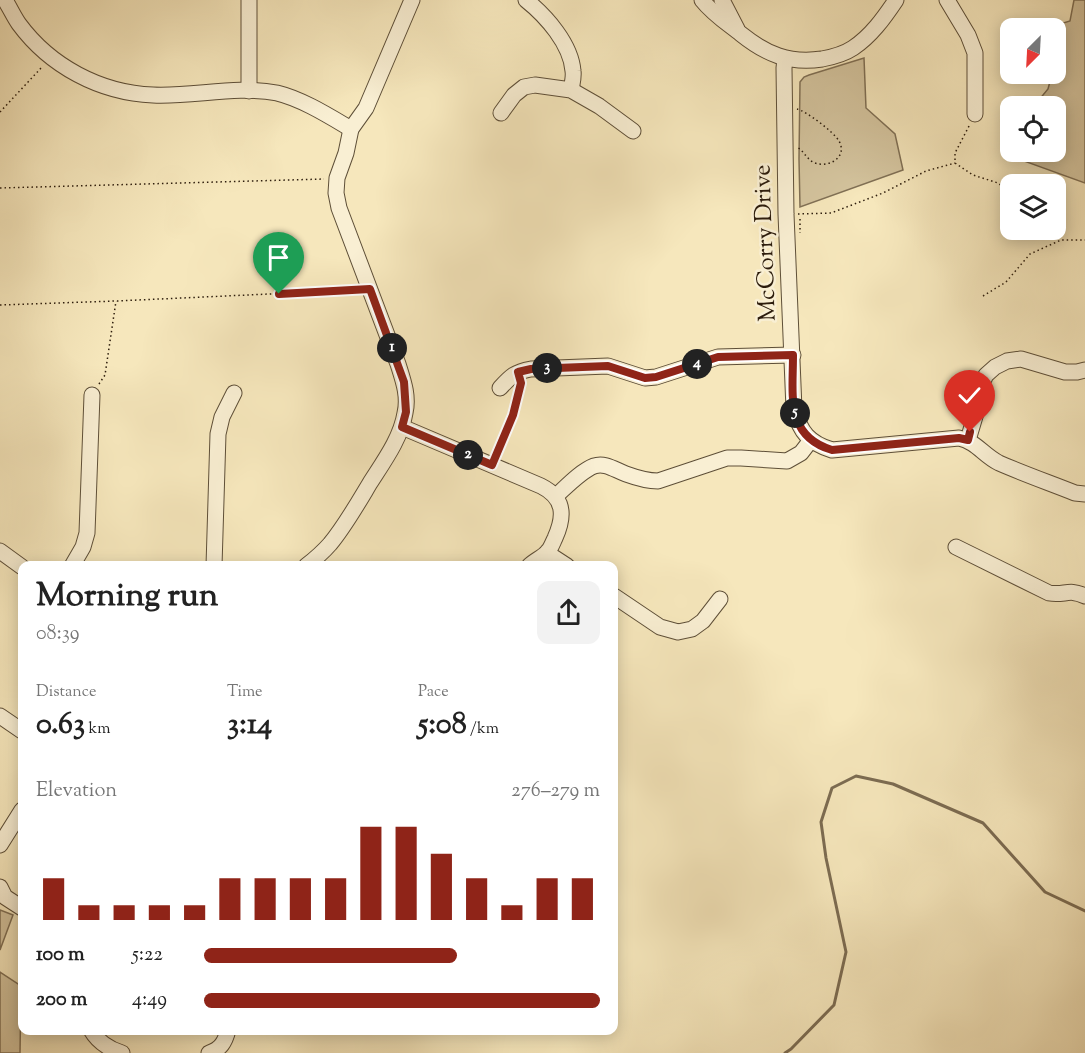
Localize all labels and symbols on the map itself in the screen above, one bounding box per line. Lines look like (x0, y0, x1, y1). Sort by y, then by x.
north arrow (1000, 18, 1066, 84)
street label: McCorry Drive (746, 164, 786, 322)
pin (253, 232, 304, 294)
pin: 1 (377, 333, 407, 363)
pin: 4 (682, 349, 712, 379)
pin: 3 (532, 353, 562, 383)
pin (944, 370, 995, 432)
pin: 5 (780, 398, 810, 428)
pin: 2 (453, 440, 483, 470)

